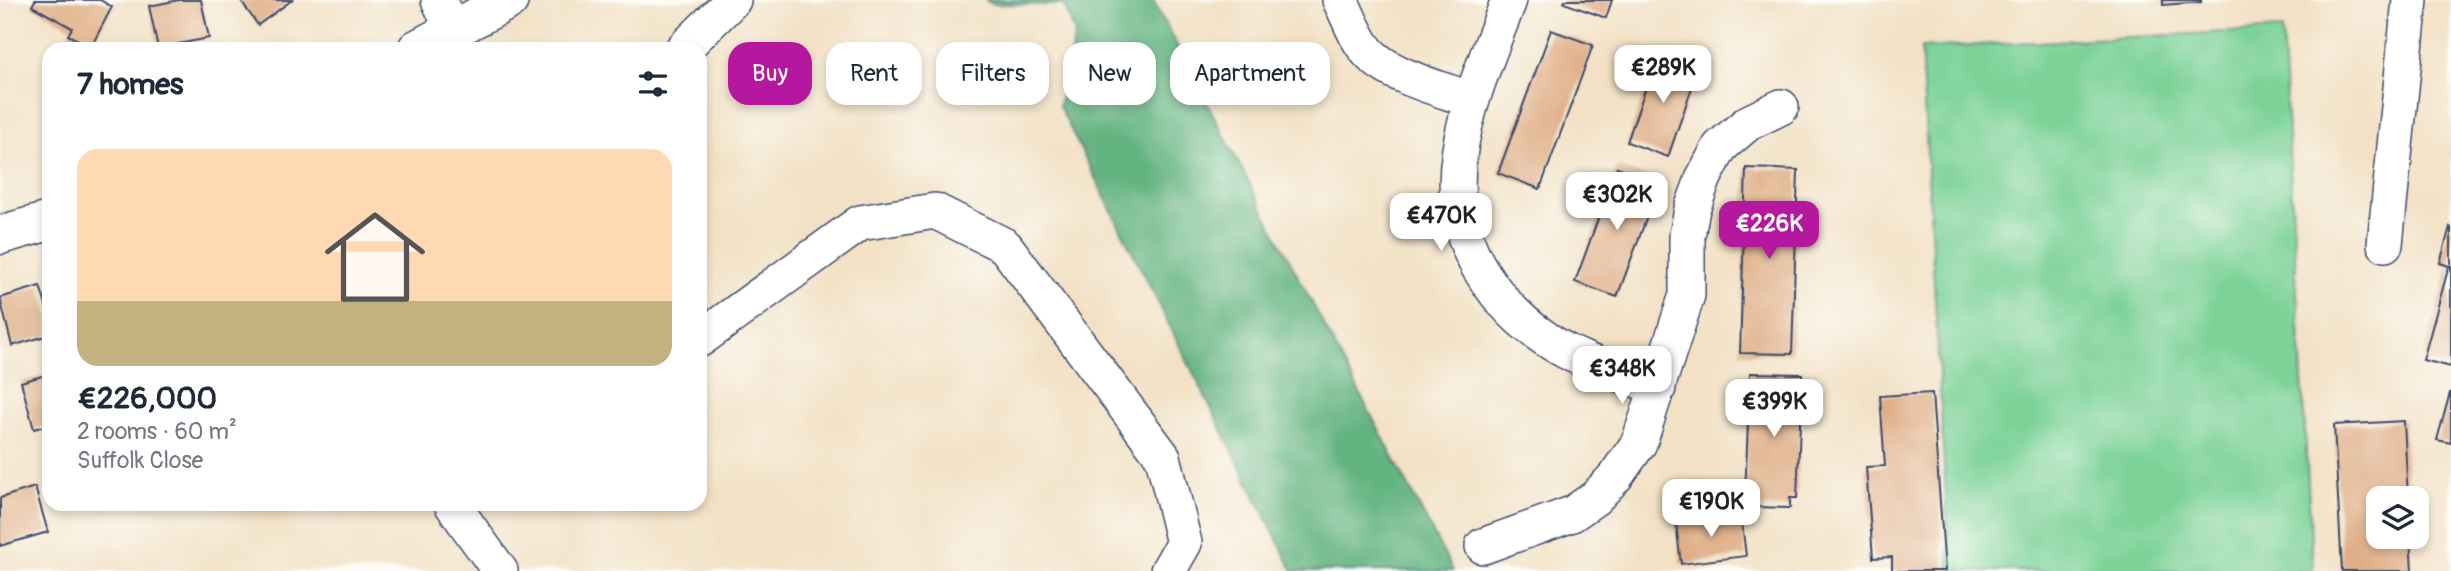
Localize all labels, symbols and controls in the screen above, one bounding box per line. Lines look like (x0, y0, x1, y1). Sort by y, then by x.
chip: Buy (728, 42, 812, 105)
chip: Rent (826, 42, 922, 105)
chip: Filters (936, 42, 1049, 105)
chip: New (1063, 42, 1156, 105)
chip: Apartment (1170, 42, 1330, 105)
pin: €289K (1614, 46, 1712, 105)
text: €289K (1630, 53, 1696, 82)
icon: filters (634, 65, 672, 103)
text: 7 homes (77, 66, 184, 103)
pin: €302K (1568, 173, 1666, 232)
text: €302K (1582, 180, 1652, 209)
icon: home (312, 194, 438, 320)
pin: €470K (1392, 194, 1490, 253)
text: €470K (1406, 201, 1476, 230)
pin: €226K (1720, 202, 1818, 261)
text: €226K (1735, 209, 1803, 238)
pin: €348K (1573, 346, 1671, 406)
text: €348K (1589, 354, 1655, 383)
text: €226,000 (77, 380, 217, 417)
pin: €399K (1725, 380, 1823, 439)
text: €399K (1741, 387, 1807, 416)
text: 2 rooms · 60 m² (77, 417, 237, 446)
text: Suffolk Close (77, 446, 203, 475)
pin: €190K (1662, 480, 1760, 539)
map controls (2366, 486, 2429, 549)
button: layers (2366, 486, 2429, 549)
text: €190K (1678, 487, 1744, 516)

